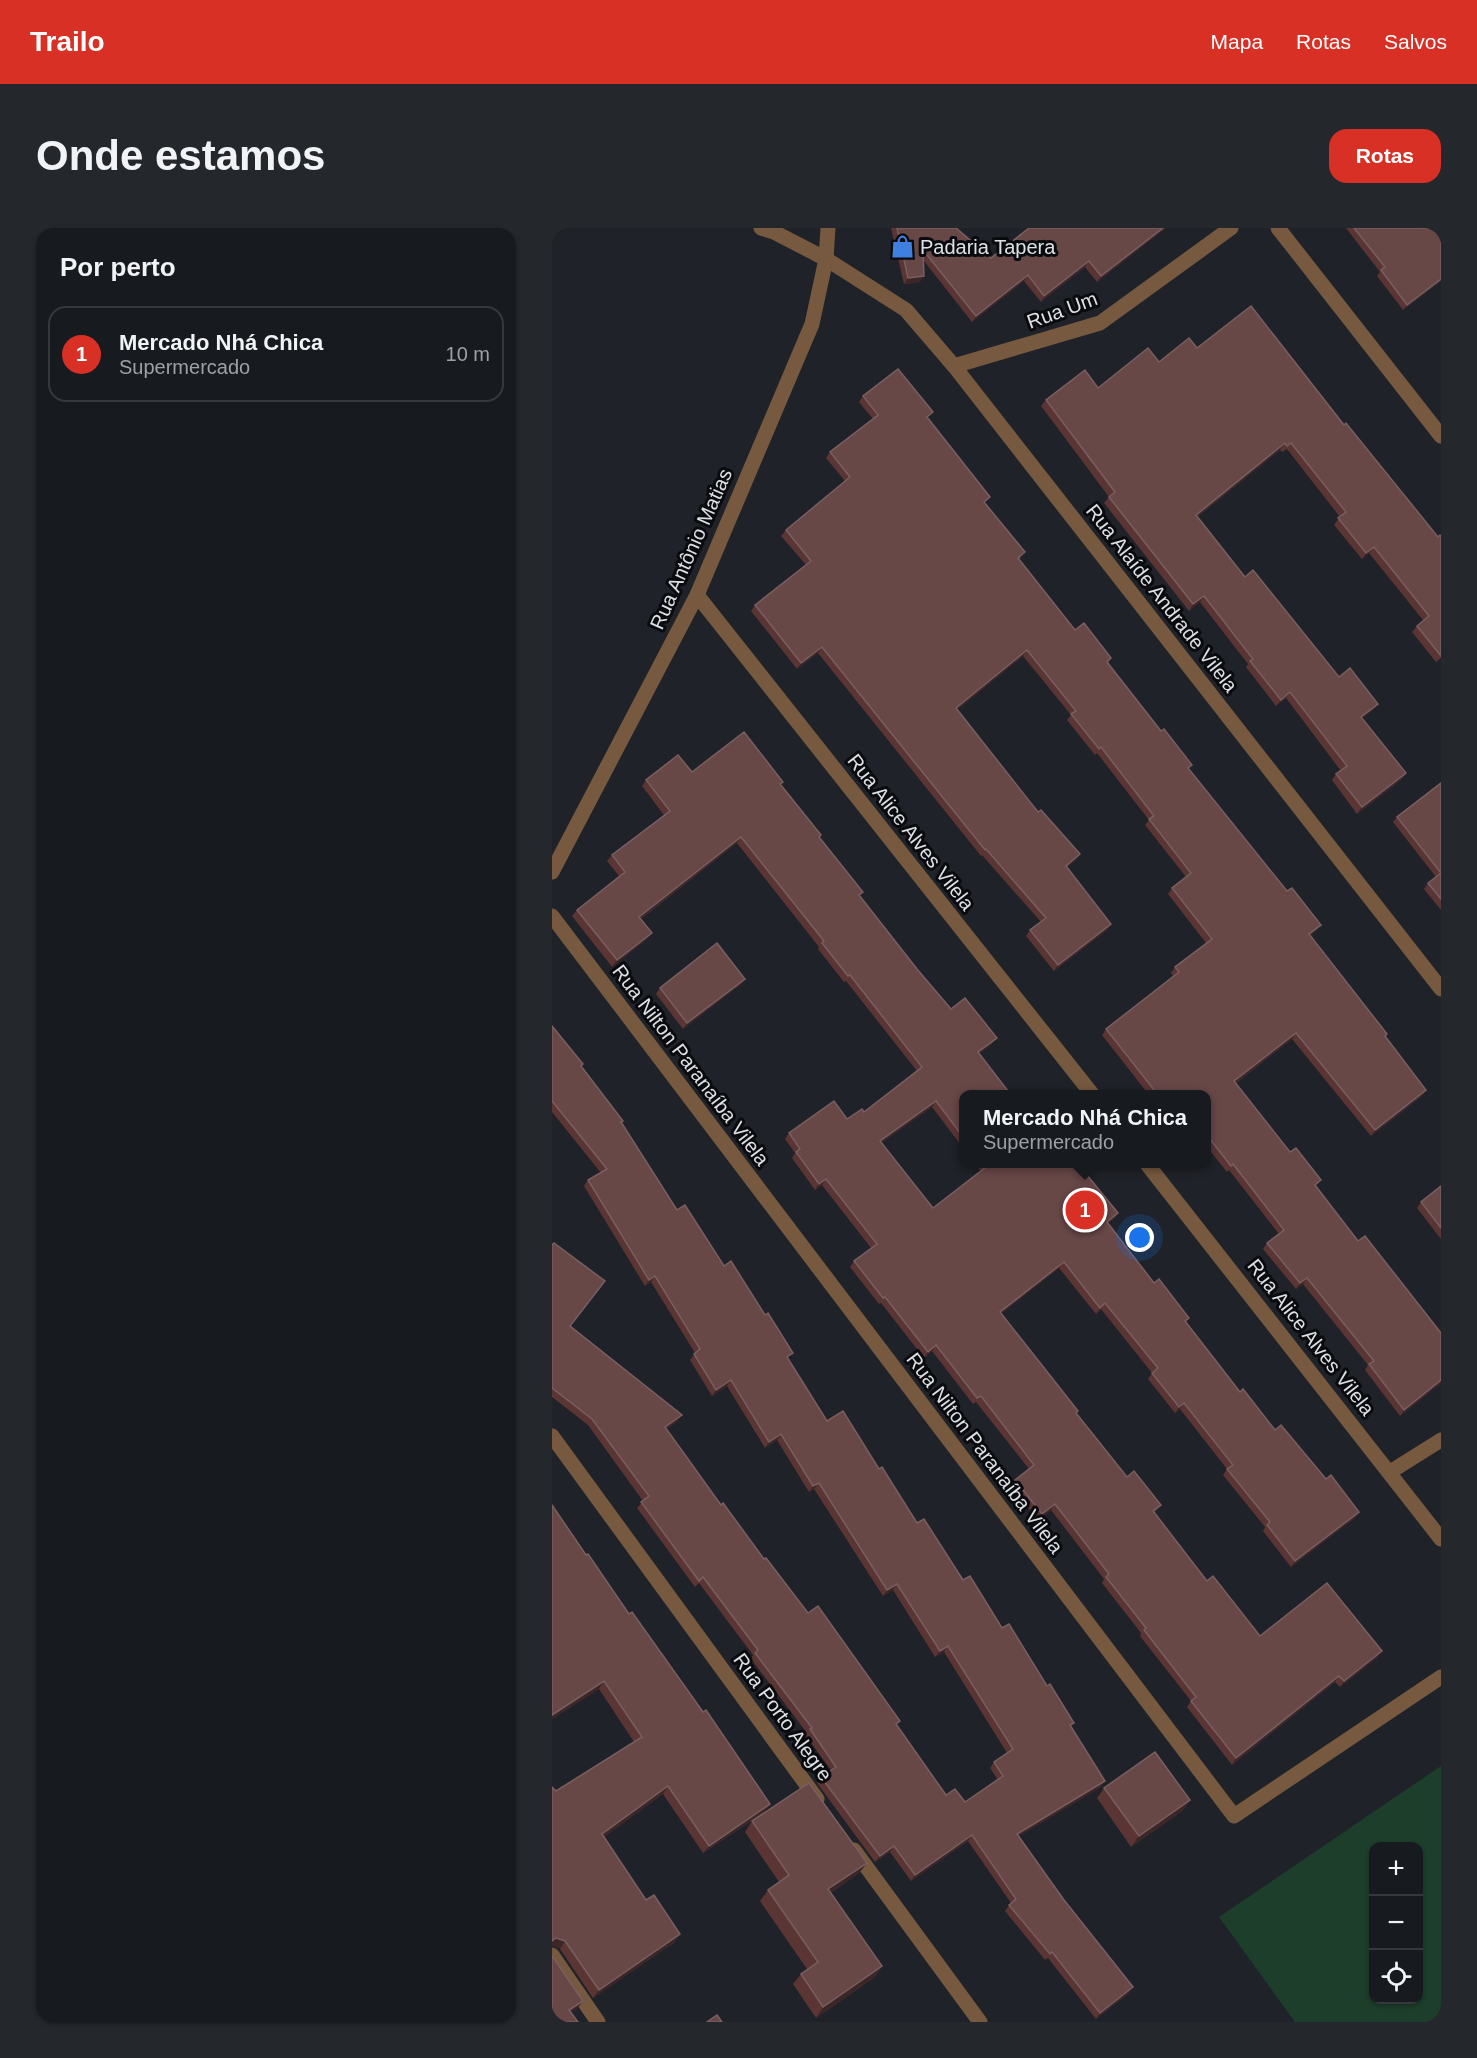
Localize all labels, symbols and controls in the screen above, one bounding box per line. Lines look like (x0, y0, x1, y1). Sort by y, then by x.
text: Trailo (30, 26, 105, 57)
text: Mapa (1211, 30, 1263, 53)
text: Rotas (1296, 30, 1351, 53)
text: Salvos (1384, 30, 1447, 53)
button: Rotas (1329, 129, 1441, 183)
text: Onde estamos (36, 132, 325, 179)
shop icon: Padaria Tapera (889, 234, 915, 260)
place label: Padaria Tapera (920, 236, 1056, 258)
text: Por perto (60, 252, 176, 282)
street label: Rua Um (1024, 287, 1100, 333)
text: Mercado Nhá Chica (119, 330, 323, 355)
text: 1 (76, 343, 87, 365)
text: 10 m (446, 343, 490, 365)
text: Supermercado (119, 356, 250, 378)
street label: Rua Antônio Matias (646, 465, 736, 633)
street label: Rua Alaíde Andrade Vilela (1082, 500, 1243, 697)
street label: Rua Alice Alves Vilela (843, 750, 979, 915)
street label: Rua Nilton Paranaíba Vilela (608, 960, 774, 1170)
popup (959, 1090, 1211, 1168)
text: Mercado Nhá Chica (983, 1105, 1187, 1130)
text: Supermercado (983, 1131, 1114, 1153)
pin: 1 (1066, 1188, 1104, 1232)
your location (1125, 1223, 1154, 1252)
street label: Rua Alice Alves Vilela (1243, 1255, 1379, 1420)
street label: Rua Nilton Paranaíba Vilela (902, 1348, 1068, 1558)
street label: Rua Porto Alegre (729, 1649, 837, 1785)
map controls (1369, 1842, 1423, 2004)
button: + (1369, 1842, 1423, 1896)
button: − (1369, 1896, 1423, 1950)
button: locate (1369, 1950, 1423, 2004)

